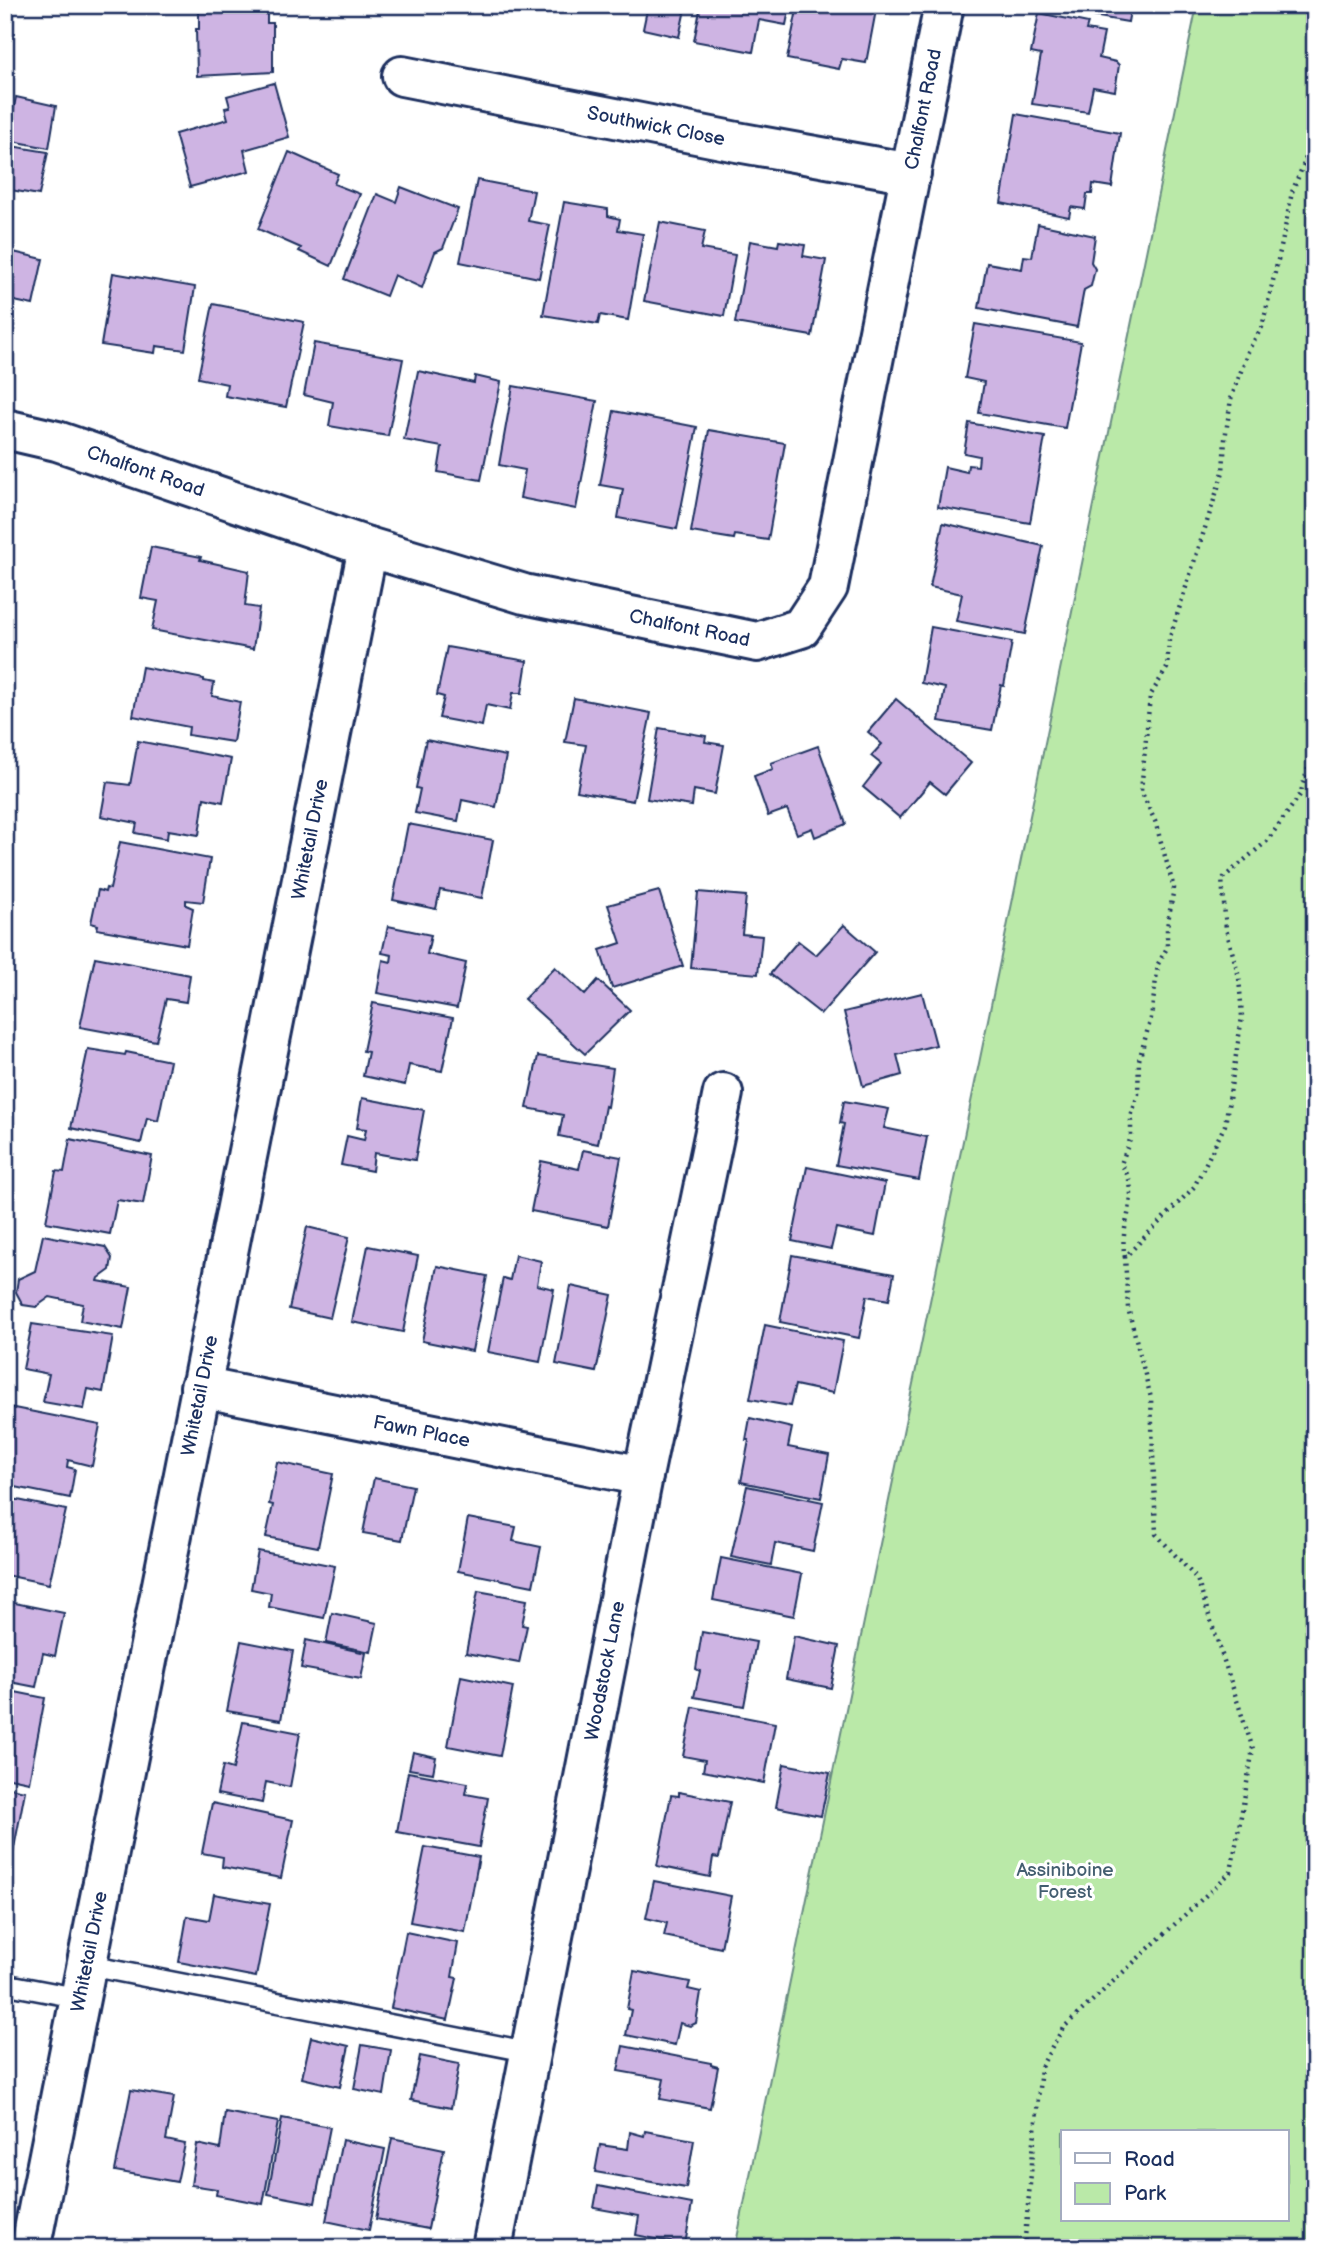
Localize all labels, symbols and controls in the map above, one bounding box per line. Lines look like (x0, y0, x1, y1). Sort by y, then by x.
street label: Chalfont Road (900, 47, 946, 172)
street label: Southwick Close (585, 101, 727, 151)
street label: Chalfont Road (84, 441, 207, 502)
street label: Chalfont Road (627, 604, 752, 652)
street label: Whitetail Drive (287, 777, 333, 902)
street label: Whitetail Drive (176, 1333, 223, 1458)
street label: Fawn Place (371, 1411, 472, 1452)
street label: Woodstock Lane (580, 1599, 630, 1743)
park label: Assiniboine Forest (1016, 1859, 1114, 1904)
street label: Whitetail Drive (66, 1889, 112, 2014)
legend (1061, 2130, 1288, 2222)
text: Road (1124, 2147, 1175, 2172)
text: Park (1124, 2181, 1167, 2206)

